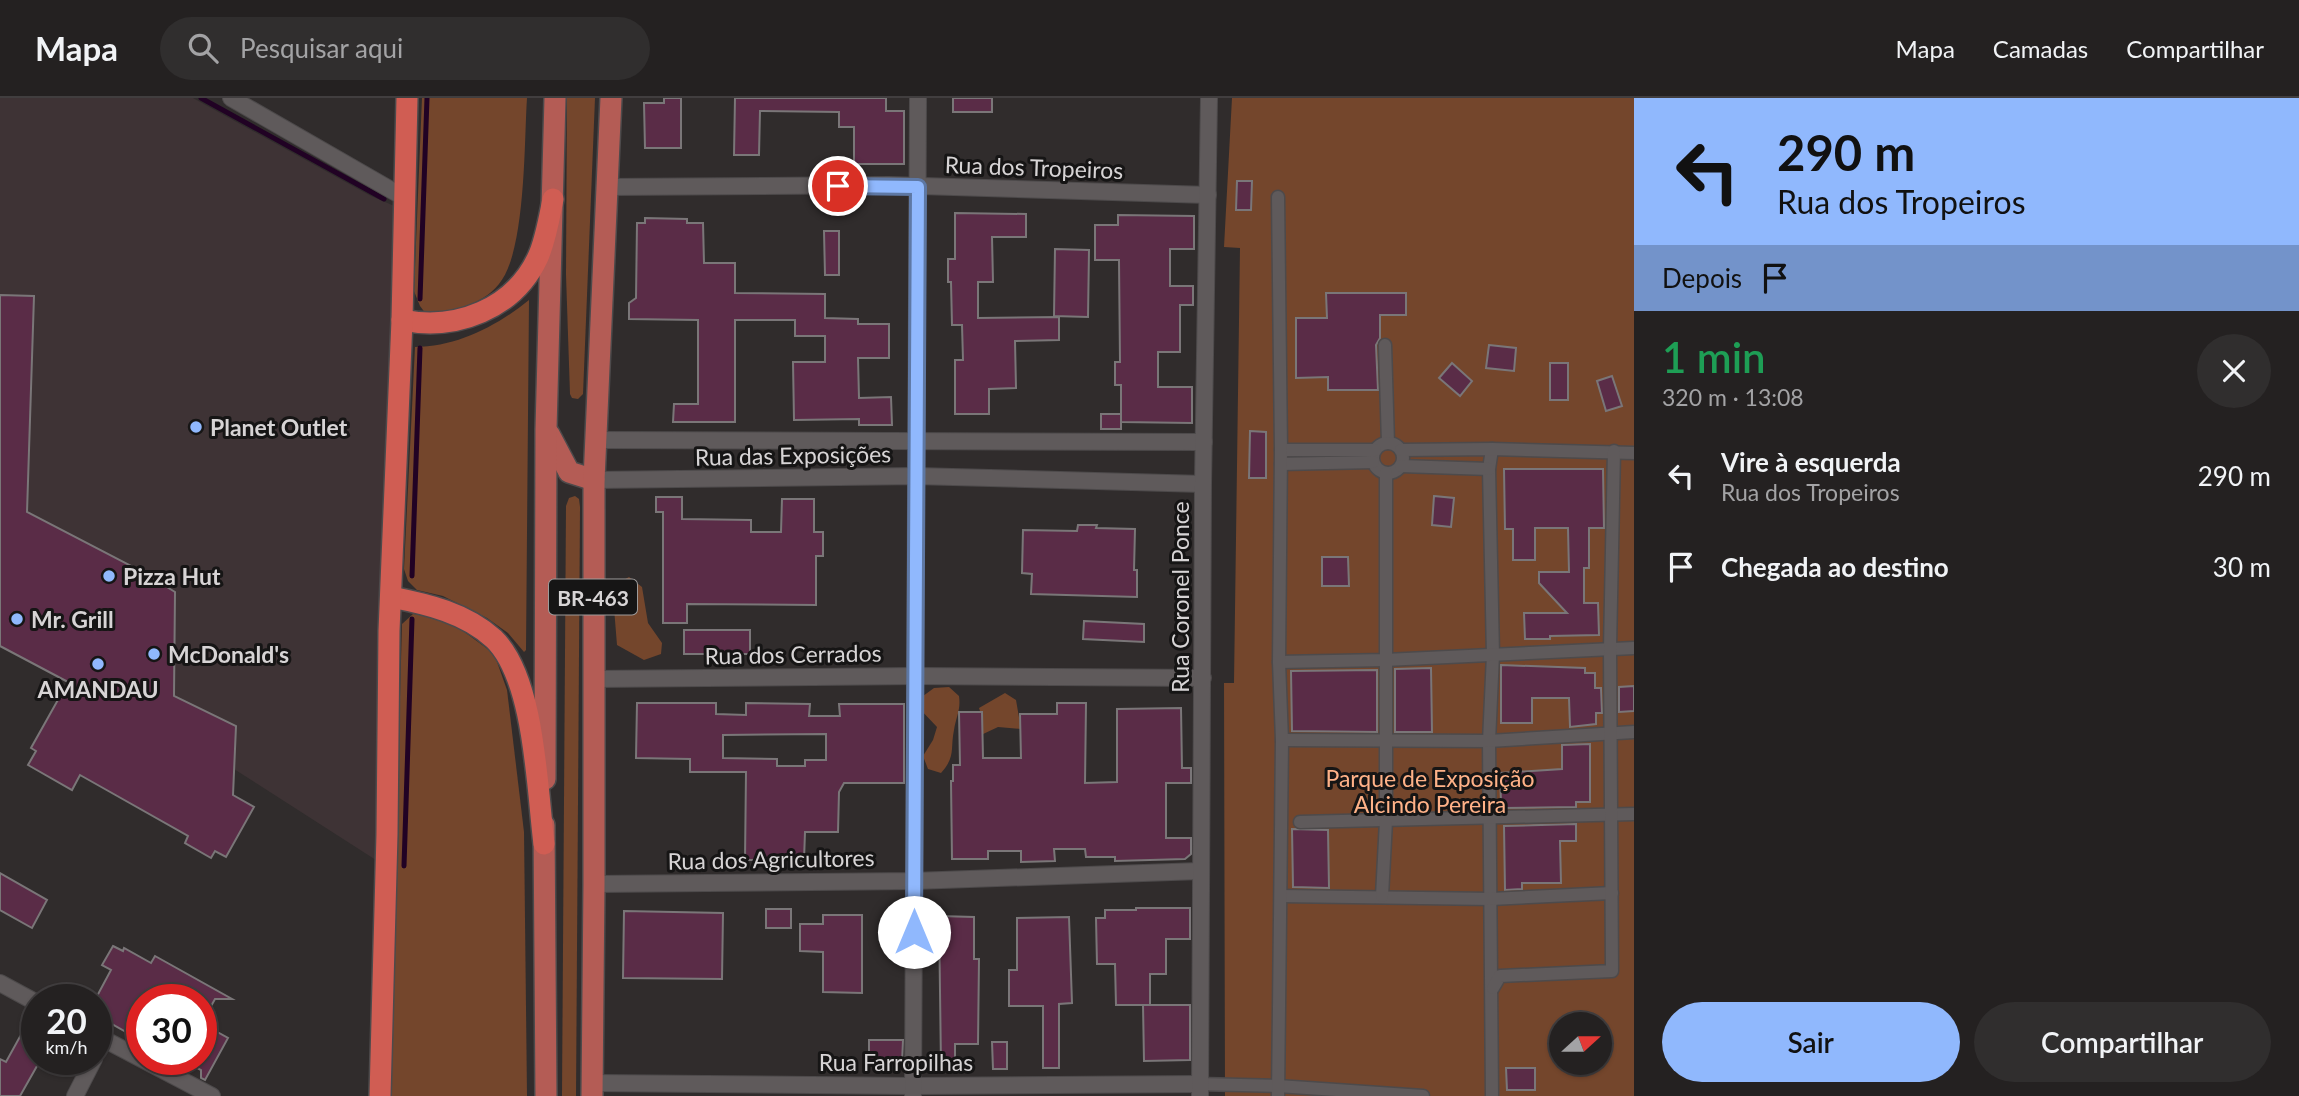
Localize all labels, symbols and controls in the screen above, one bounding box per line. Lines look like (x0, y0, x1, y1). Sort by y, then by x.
search box (160, 17, 650, 80)
text: Mapa (35, 28, 118, 68)
icon: search (184, 29, 222, 67)
text: Pesquisar aqui (240, 32, 403, 64)
text: Mapa (1896, 34, 1955, 63)
text: Camadas (1993, 34, 2088, 63)
text: Compartilhar (2126, 34, 2264, 63)
text: 290 m (1777, 123, 1915, 181)
icon: left (1662, 126, 1753, 217)
street label: Rua dos Tropeiros (944, 150, 1124, 184)
pin (808, 156, 868, 216)
icon: arrive (819, 167, 857, 205)
text: Rua dos Tropeiros (1777, 182, 2026, 221)
icon: arrive (1756, 259, 1794, 297)
text: Depois (1662, 262, 1742, 294)
text: 1 min (1662, 332, 1766, 382)
button: close (2197, 334, 2271, 408)
text: 320 m · 13:08 (1662, 383, 1804, 411)
place label: Planet Outlet (210, 413, 348, 441)
marker: Planet Outlet (188, 419, 204, 435)
street label: Rua das Exposições (695, 439, 891, 471)
text: Vire à esquerda (1721, 446, 1901, 478)
icon: left (1662, 457, 1700, 495)
text: 290 m (2198, 460, 2271, 492)
text: Rua dos Tropeiros (1721, 478, 1900, 506)
street label: Rua Coronel Ponce (1166, 501, 1194, 693)
icon: arrive (1662, 548, 1700, 586)
text: Chegada ao destino (1721, 551, 1949, 583)
text: 30 m (2213, 551, 2271, 583)
place label: Pizza Hut (123, 562, 221, 590)
marker: Pizza Hut (101, 568, 117, 584)
road number: BR-463 (549, 580, 637, 614)
place label: Mr. Grill (31, 605, 114, 633)
marker: Mr. Grill (9, 611, 25, 627)
street label: Rua dos Cerrados (704, 638, 882, 670)
place label: McDonald's (168, 640, 289, 668)
marker: McDonald's (146, 646, 162, 662)
marker: AMANDAU (90, 656, 106, 672)
place label: AMANDAU (36, 675, 159, 703)
park label: Parque de Exposição Alcindo Pereira (1325, 764, 1535, 818)
street label: Rua dos Agricultores (667, 843, 875, 875)
position arrow (877, 895, 951, 969)
speed limit sign: 30 (126, 984, 217, 1075)
text: 20 (46, 999, 87, 1041)
button: Sair (1662, 1002, 1960, 1082)
button: Compartilhar (1974, 1002, 2271, 1082)
north arrow (1549, 1012, 1612, 1074)
map controls (1549, 1012, 1612, 1075)
text: km/h (45, 1036, 88, 1058)
street label: Rua Farropilhas (819, 1048, 973, 1076)

